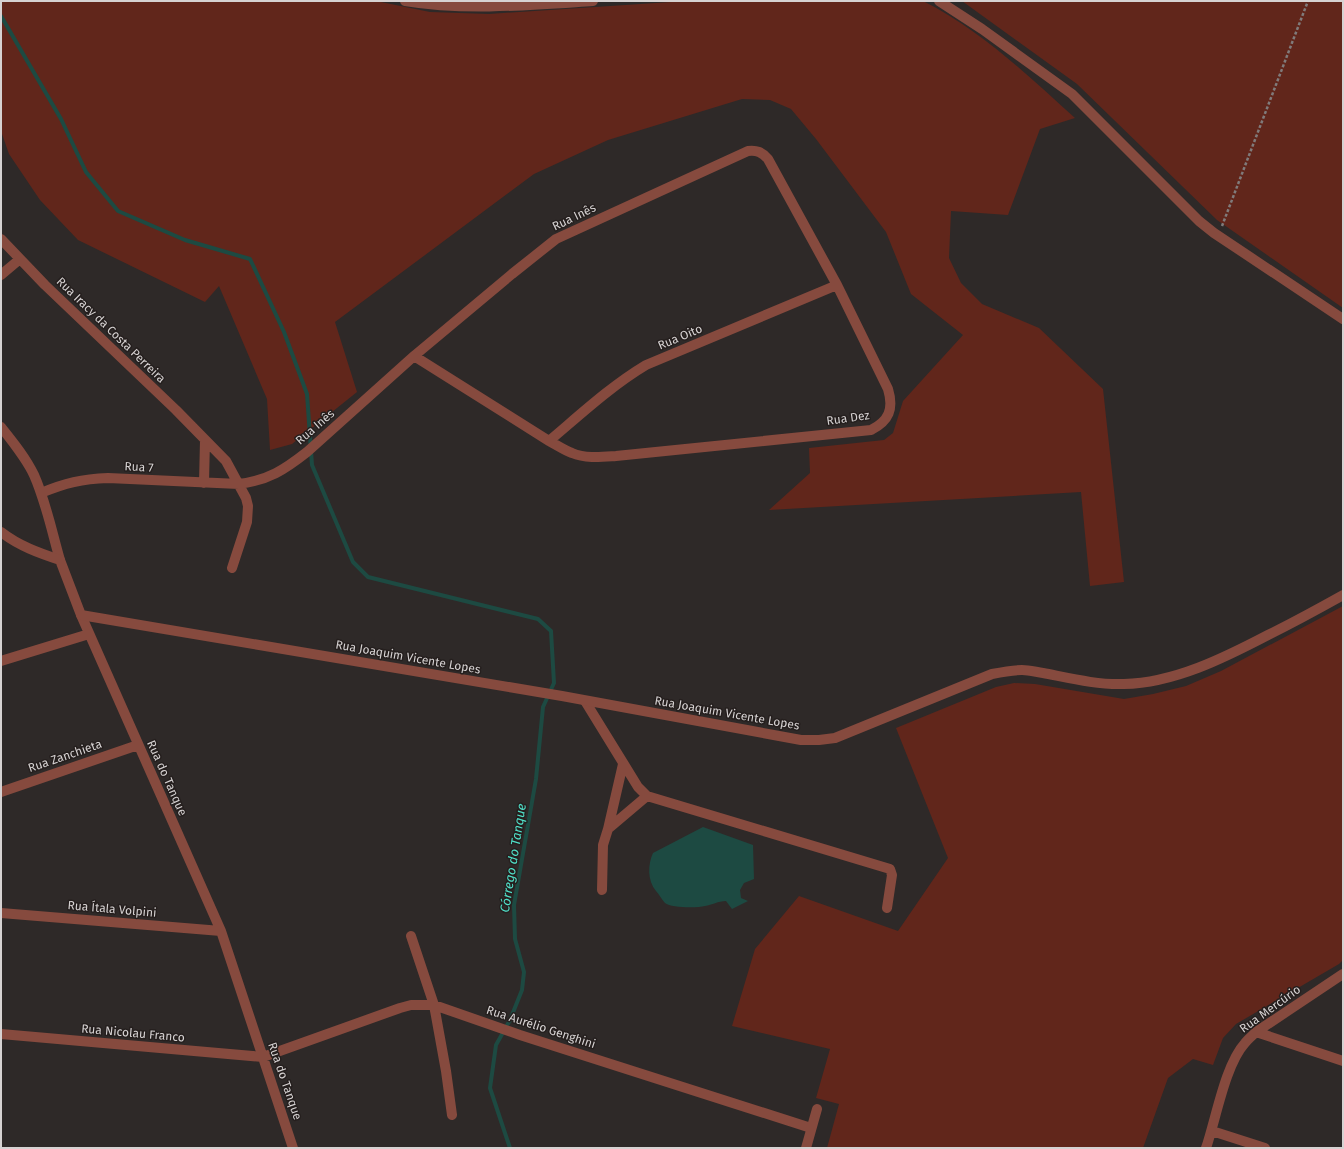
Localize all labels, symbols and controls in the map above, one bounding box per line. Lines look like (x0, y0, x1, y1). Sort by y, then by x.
street label: Rua Inês (550, 200, 598, 234)
street label: Rua Iracy da Costa Perreira (54, 274, 168, 386)
street label: Rua Oito (656, 321, 704, 353)
street label: Rua Inês (293, 406, 338, 448)
street label: Rua Dez (826, 408, 870, 428)
street label: Rua 7 (124, 459, 154, 475)
street label: Rua Joaquim Vicente Lopes (334, 637, 482, 677)
street label: Rua Joaquim Vicente Lopes (653, 693, 801, 733)
street label: Rua Zanchieta (26, 737, 104, 775)
street label: Rua do Tanque (144, 738, 190, 818)
water label: Córrego do Tanque (497, 802, 529, 914)
street label: Rua Ítala Volpini (67, 897, 157, 920)
street label: Rua Mercúrio (1237, 982, 1303, 1036)
street label: Rua Aurélio Genghini (485, 1003, 597, 1051)
street label: Rua Nicolau Franco (81, 1021, 185, 1045)
street label: Rua do Tanque (265, 1040, 305, 1122)

